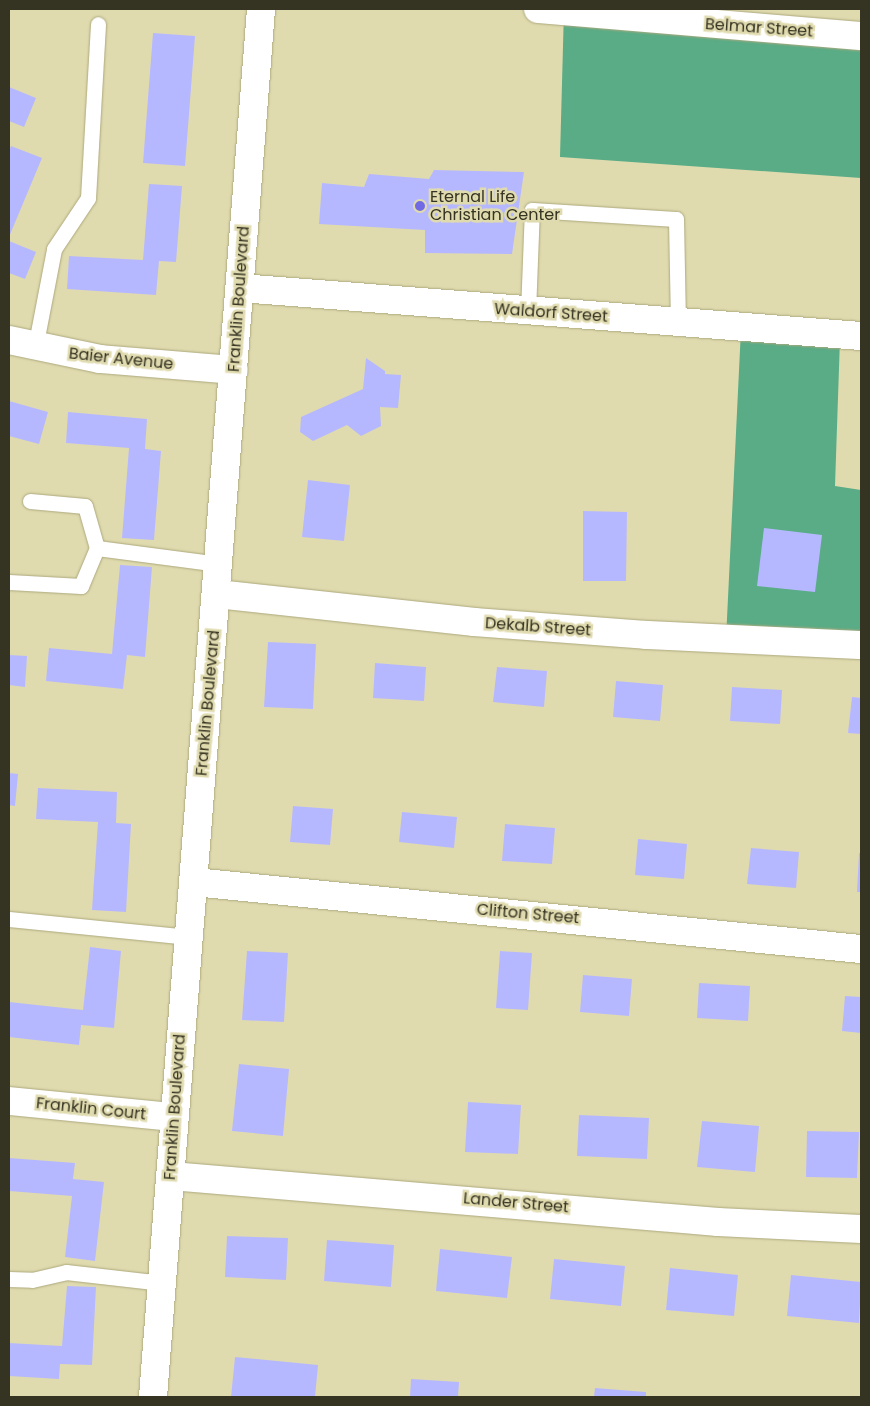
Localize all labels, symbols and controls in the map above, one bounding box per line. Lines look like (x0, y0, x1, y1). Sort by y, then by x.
street label: Belmar Street (704, 15, 814, 41)
place label: Eternal Life Christian Center (430, 187, 560, 225)
marker: Eternal Life Christian Center (414, 200, 426, 212)
street label: Franklin Boulevard (224, 225, 254, 373)
street label: Waldorf Street (494, 299, 608, 327)
street label: Baier Avenue (68, 344, 174, 374)
street label: Dekalb Street (484, 614, 592, 640)
street label: Franklin Boulevard (192, 629, 224, 777)
street label: Clifton Street (476, 900, 580, 928)
street label: Franklin Boulevard (160, 1033, 190, 1181)
street label: Franklin Court (35, 1094, 147, 1124)
street label: Lander Street (462, 1189, 570, 1217)

